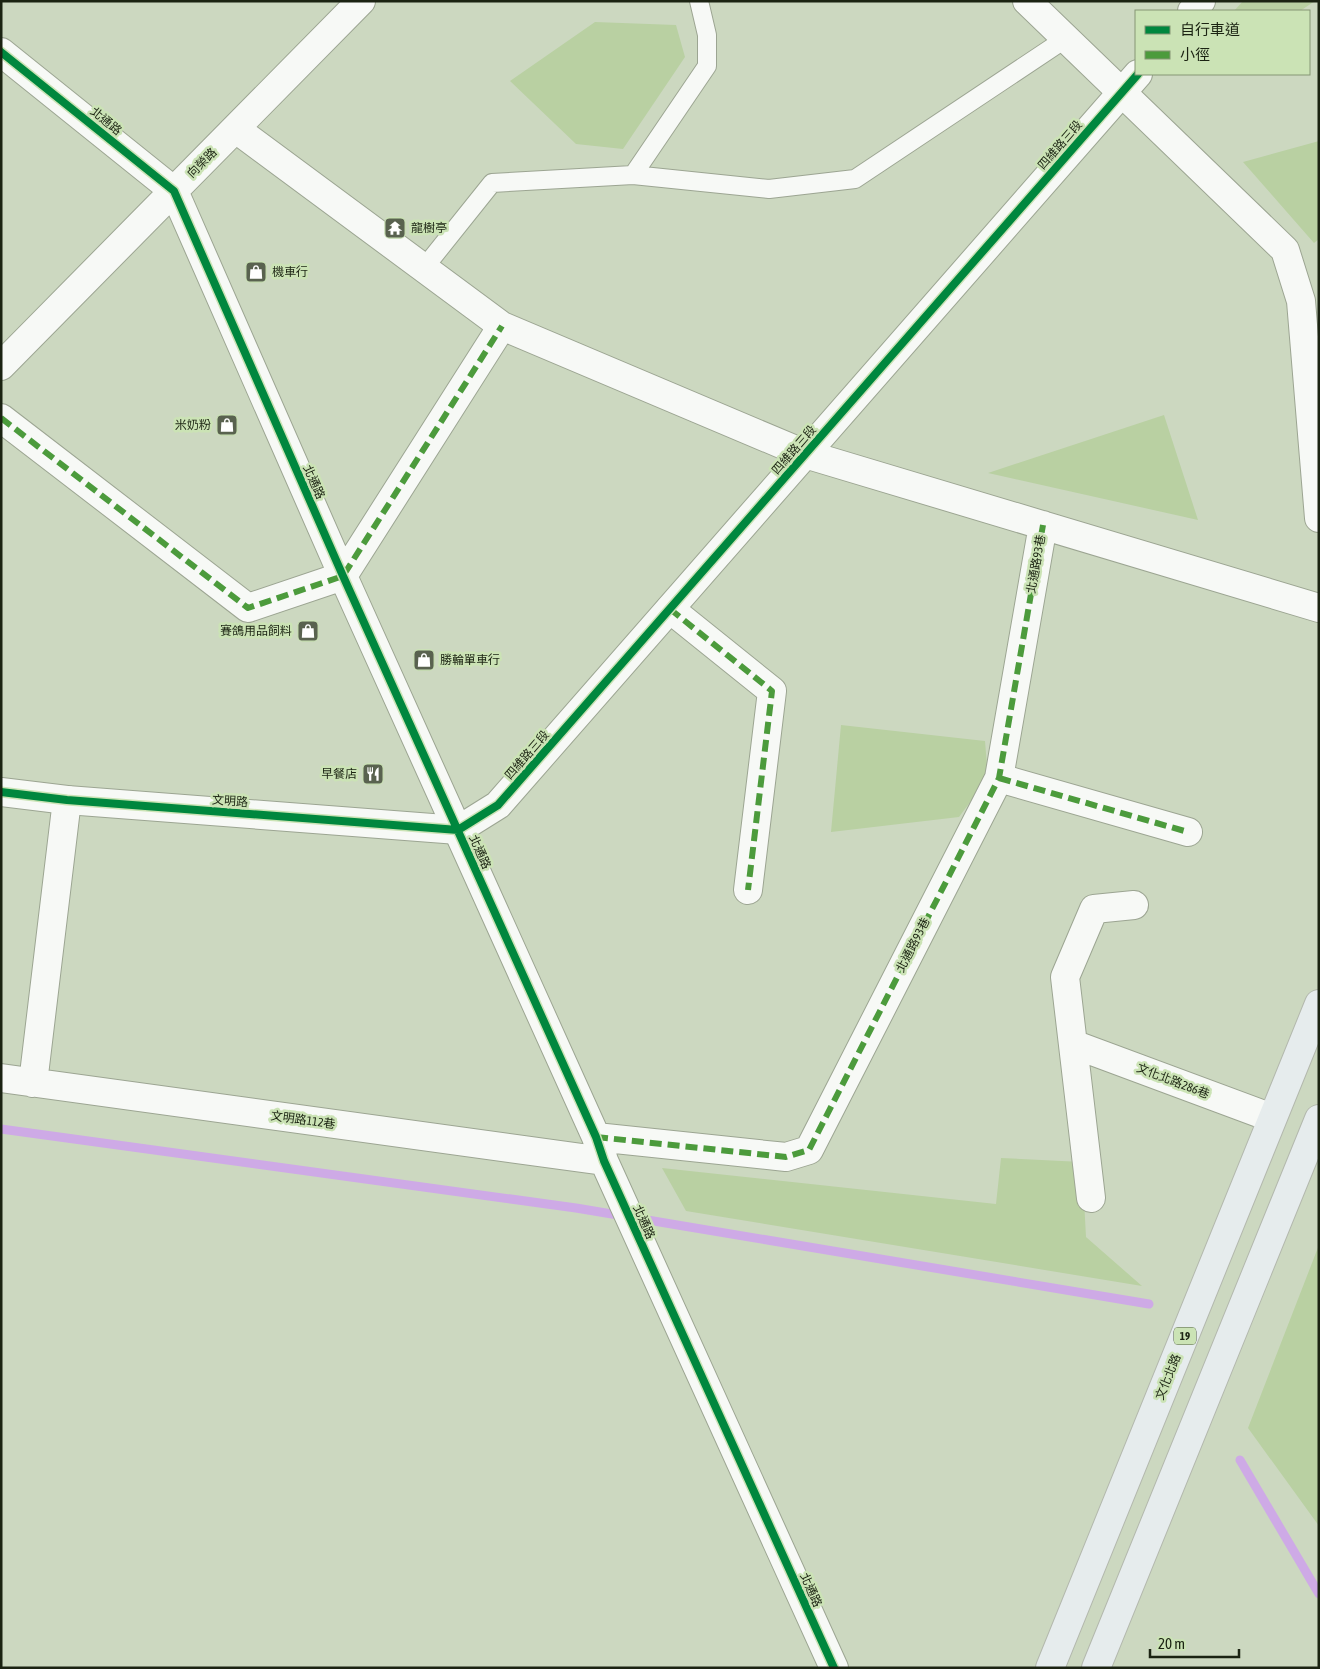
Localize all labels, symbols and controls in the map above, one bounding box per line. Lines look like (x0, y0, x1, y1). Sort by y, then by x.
legend (1135, 10, 1310, 75)
text: 自行車道 (1180, 21, 1240, 38)
text: 小徑 (1180, 46, 1210, 63)
street label: 北通路 (88, 104, 124, 138)
street label: 四維路三段 (1035, 118, 1085, 172)
street label: 向榮路 (184, 145, 220, 181)
temple icon: 龍樹亭 (383, 216, 407, 240)
place label: 龍樹亭 (411, 221, 447, 235)
shop icon: 機車行 (244, 260, 268, 284)
place label: 機車行 (272, 265, 308, 279)
shop icon: 米奶粉 (215, 413, 239, 437)
place label: 米奶粉 (175, 418, 211, 432)
street label: 四維路三段 (769, 423, 819, 477)
street label: 北通路 (300, 463, 328, 501)
street label: 北通路93巷 (1024, 534, 1048, 594)
shop icon: 賽鴿用品飼料 (296, 619, 320, 643)
place label: 賽鴿用品飼料 (220, 624, 292, 638)
shop icon: 勝輪單車行 (412, 648, 436, 672)
place label: 勝輪單車行 (440, 653, 500, 667)
street label: 四維路三段 (502, 728, 552, 782)
restaurant icon: 早餐店 (361, 762, 385, 786)
place label: 早餐店 (321, 767, 357, 781)
street label: 文明路 (212, 793, 248, 809)
street label: 北通路 (466, 833, 494, 871)
street label: 北通路93巷 (893, 915, 933, 975)
street label: 文化北路286巷 (1135, 1061, 1211, 1101)
street label: 文明路112巷 (270, 1109, 336, 1131)
street label: 北通路 (630, 1203, 658, 1241)
road number: 19 (1174, 1328, 1196, 1344)
street label: 文化北路 (1153, 1352, 1183, 1402)
street label: 北通路 (797, 1571, 825, 1609)
scale bar (1150, 1626, 1239, 1658)
text: 20 m (1158, 1635, 1185, 1652)

